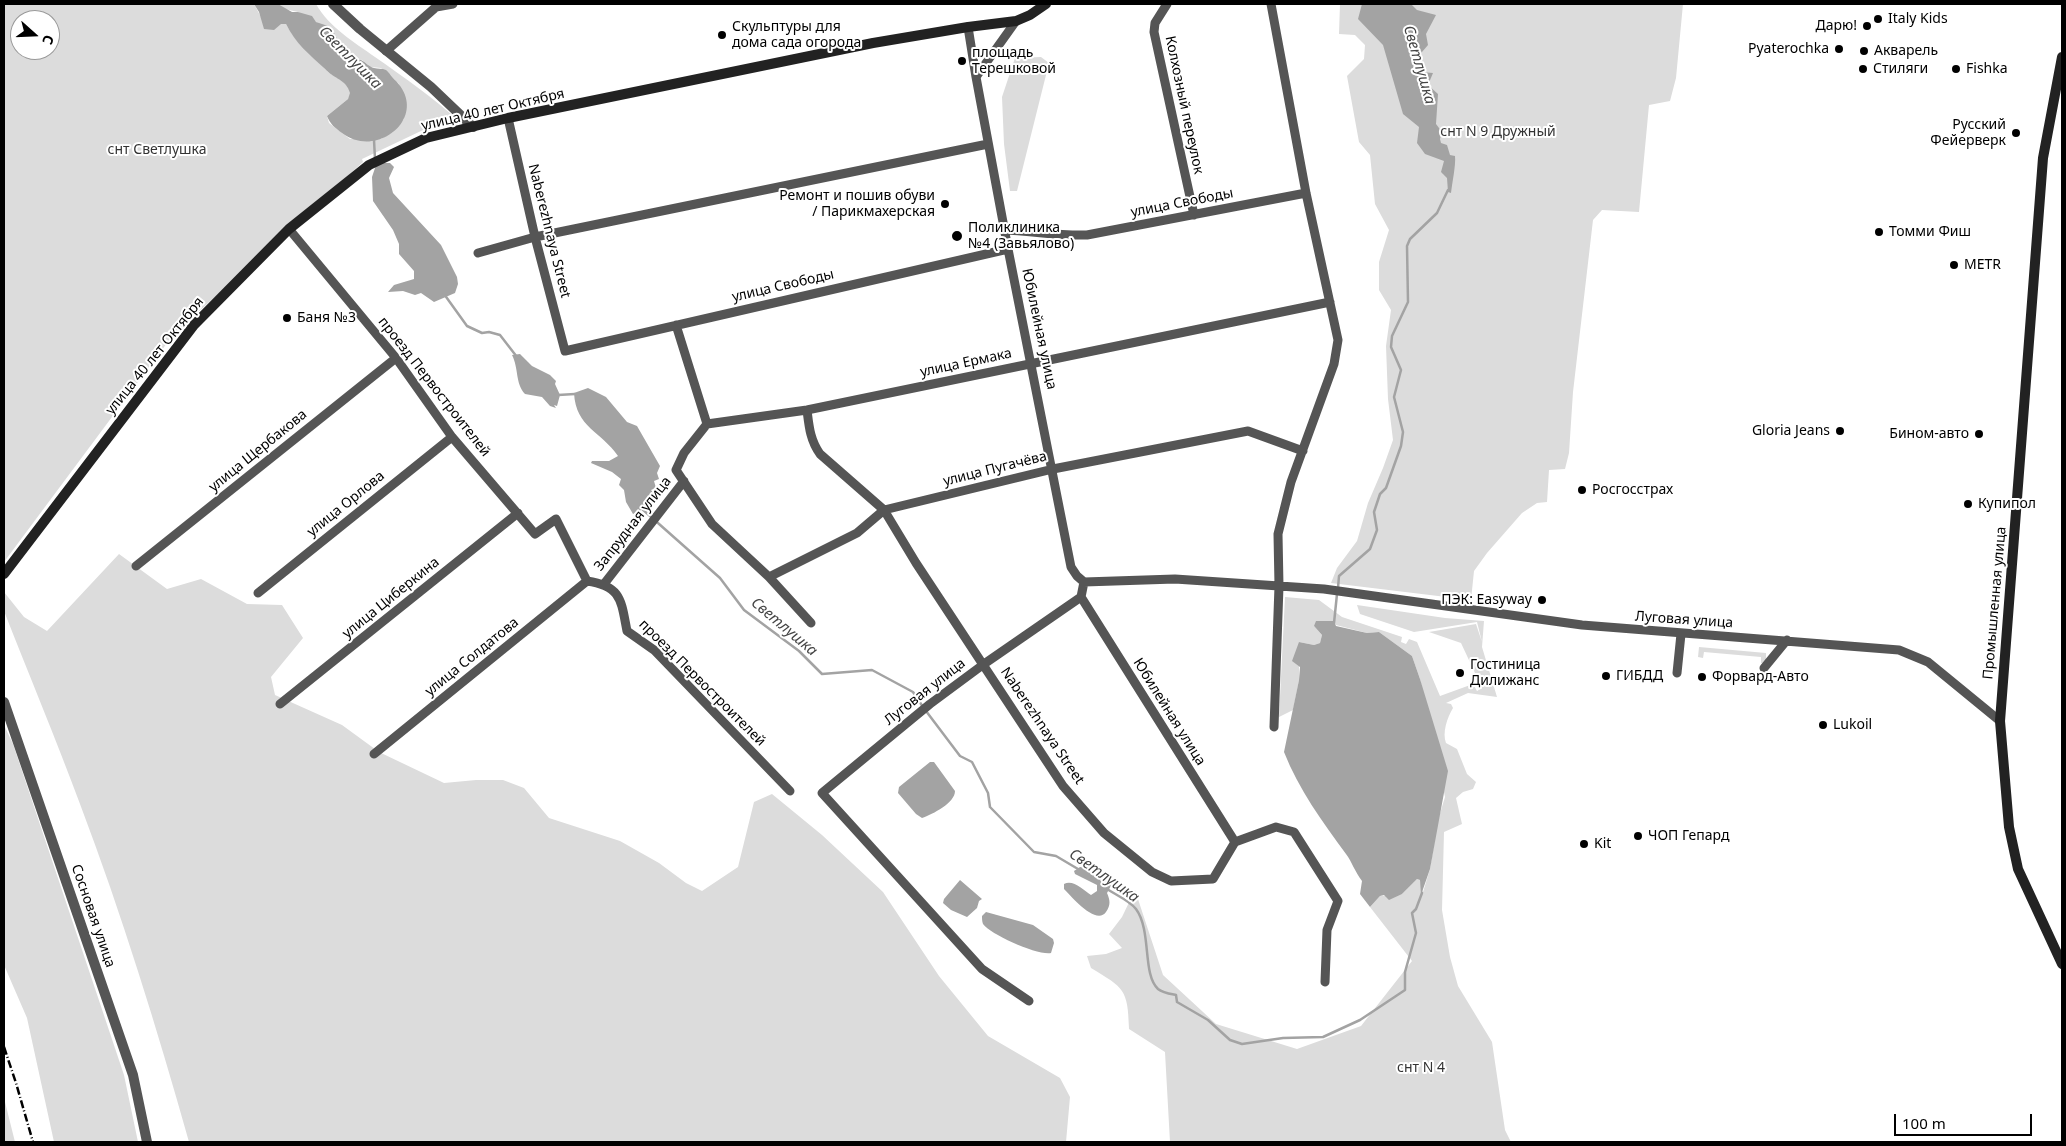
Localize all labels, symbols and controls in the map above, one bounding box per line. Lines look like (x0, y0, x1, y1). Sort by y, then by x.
north arrow (10, 10, 60, 60)
place label: Italy Kids (1888, 11, 1948, 27)
marker: Italy Kids (1872, 13, 1884, 25)
place label: Дарю! (1816, 18, 1857, 34)
place label: Скульптуры для дома сада огорода (732, 19, 861, 52)
marker: Дарю! (1861, 20, 1873, 32)
water label: Светлушка (315, 23, 385, 93)
water label: Светлушка (1399, 23, 1439, 107)
marker: Скульптуры для дома сада огорода (716, 29, 728, 41)
text: С (38, 32, 59, 47)
street label: Колхозный переулок (1161, 34, 1207, 176)
place label: Pyaterochka (1748, 41, 1829, 57)
marker: Pyaterochka (1833, 43, 1845, 55)
place label: Акварель (1874, 43, 1938, 59)
place label: площадь Терешковой (972, 45, 1056, 78)
marker: Акварель (1858, 45, 1870, 57)
marker: площадь Терешковой (956, 55, 968, 67)
place label: Стиляги (1873, 61, 1928, 77)
place label: Fishka (1966, 61, 2008, 77)
marker: Стиляги (1857, 63, 1869, 75)
marker: Fishka (1950, 63, 1962, 75)
street label: улица 40 лет Октября (420, 85, 566, 135)
place label: Русский Фейерверк (1930, 117, 2006, 150)
park label: снт N 9 Дружный (1440, 124, 1556, 140)
marker: Русский Фейерверк (2010, 127, 2022, 139)
park label: снт Светлушка (108, 142, 206, 158)
street label: Naberezhnaya Street (524, 162, 574, 300)
street label: улица Свободы (1129, 185, 1235, 221)
place label: Ремонт и пошив обуви / Парикмахерская (779, 188, 935, 220)
marker: Ремонт и пошив обуви / Парикмахерская (939, 198, 951, 210)
place label: Поликлиника №4 (Завьялово) (968, 220, 1074, 252)
place label: Томми Фиш (1889, 224, 1971, 240)
marker: Томми Фиш (1873, 226, 1885, 238)
marker: Поликлиника №4 (Завьялово) (950, 229, 964, 243)
place label: METR (1964, 257, 2001, 273)
marker: METR (1948, 259, 1960, 271)
street label: улица Свободы (730, 266, 836, 306)
street label: Юбилейная улица (1018, 267, 1060, 391)
street label: улица 40 лет Октября (102, 294, 208, 418)
place label: Баня №3 (297, 310, 356, 326)
marker: Баня №3 (281, 312, 293, 324)
street label: проезд Первостроителей (374, 314, 494, 460)
street label: улица Ермака (919, 345, 1013, 381)
street label: улица Щербакова (206, 406, 310, 496)
place label: Gloria Jeans (1752, 423, 1830, 439)
marker: Gloria Jeans (1834, 425, 1846, 437)
place label: Бином-авто (1889, 426, 1969, 442)
marker: Бином-авто (1973, 428, 1985, 440)
street label: улица Пугачёва (941, 448, 1049, 490)
street label: улица Орлова (304, 468, 388, 540)
street label: Запрудная улица (591, 473, 675, 575)
place label: Росгосстрах (1592, 482, 1673, 498)
marker: Росгосстрах (1576, 484, 1588, 496)
place label: Купипол (1978, 496, 2036, 512)
marker: Купипол (1962, 498, 1974, 510)
street label: Промышленная улица (1980, 526, 2010, 680)
street label: улица Циберкина (339, 554, 443, 642)
place label: ПЭК: Easyway (1441, 592, 1532, 608)
water label: Светлушка (747, 594, 821, 660)
marker: ПЭК: Easyway (1536, 594, 1548, 606)
street label: Луговая улица (1634, 608, 1734, 632)
street label: улица Солдатова (422, 614, 522, 700)
street label: проезд Первостроителей (635, 616, 769, 750)
street label: Луговая улица (881, 655, 969, 729)
street label: Юбилейная улица (1129, 655, 1209, 769)
place label: Гостиница Дилижанс (1470, 657, 1541, 690)
street label: Naberezhnaya Street (997, 664, 1087, 788)
marker: Гостиница Дилижанс (1454, 667, 1466, 679)
place label: ГИБДД (1616, 668, 1663, 684)
place label: Форвард-Авто (1712, 669, 1809, 685)
marker: ГИБДД (1600, 670, 1612, 682)
marker: Форвард-Авто (1696, 671, 1708, 683)
place label: Lukoil (1833, 717, 1872, 733)
marker: Lukoil (1817, 719, 1829, 731)
place label: ЧОП Гепард (1648, 828, 1729, 844)
marker: ЧОП Гепард (1632, 830, 1644, 842)
place label: Kit (1594, 836, 1611, 852)
marker: Kit (1578, 838, 1590, 850)
water label: Светлушка (1066, 845, 1142, 907)
street label: Сосновая улица (67, 862, 119, 970)
park label: снт N 4 (1397, 1060, 1445, 1076)
scale bar (1896, 1104, 2034, 1136)
text: 100 m (1902, 1113, 1946, 1133)

